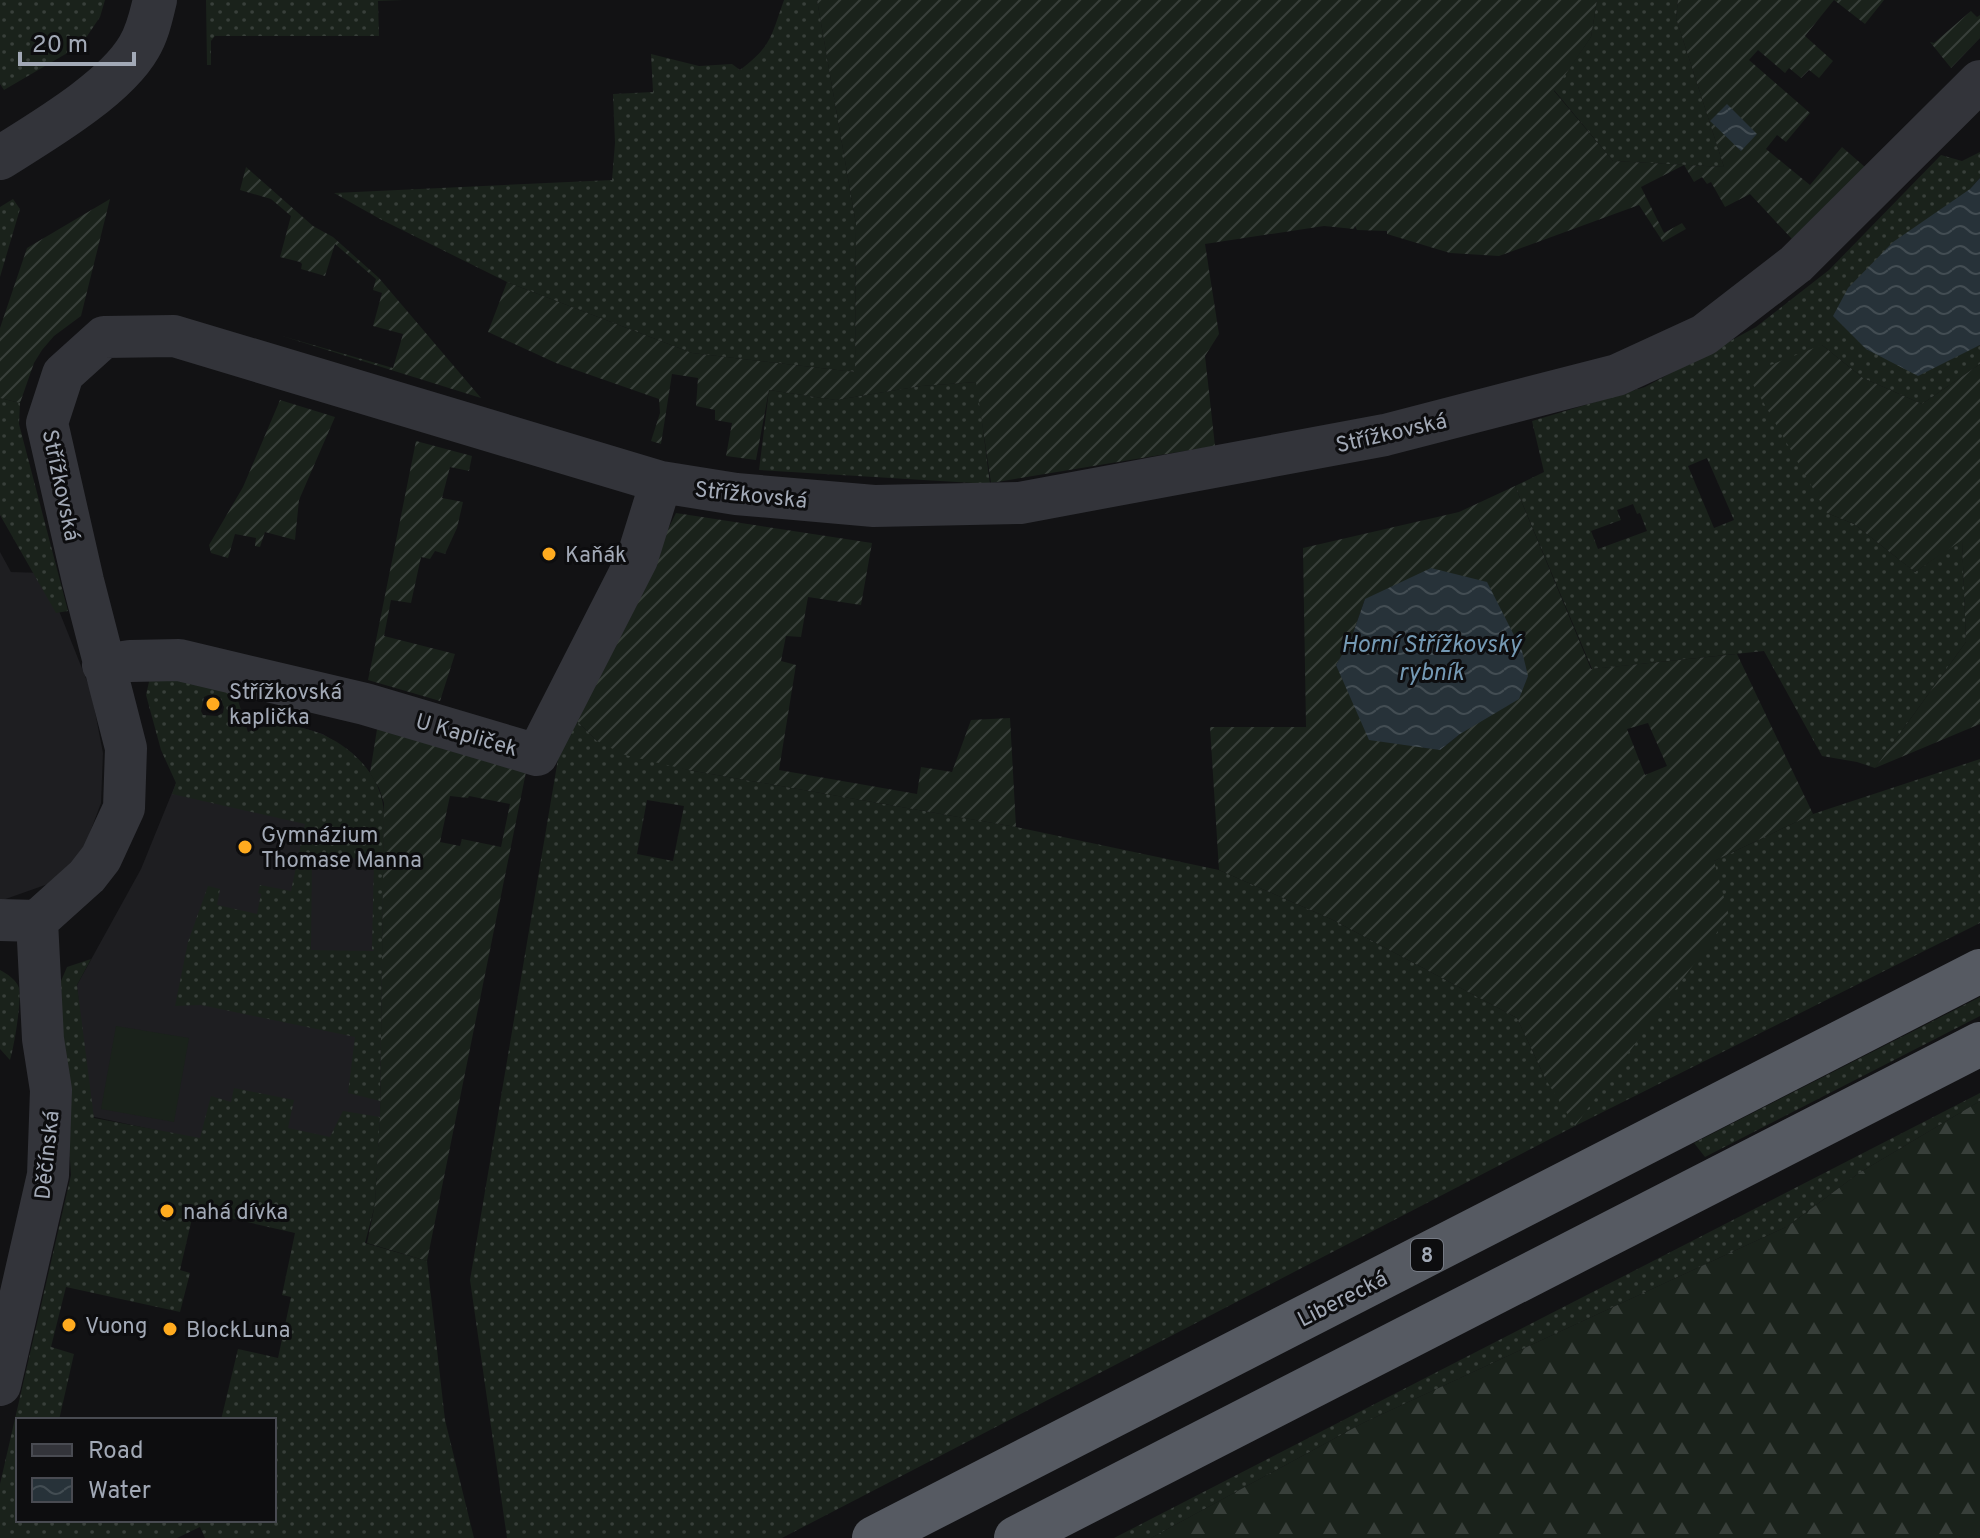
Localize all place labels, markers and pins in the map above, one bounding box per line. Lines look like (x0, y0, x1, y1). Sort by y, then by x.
place label: Kaňák (565, 543, 627, 570)
marker: Kaňák (540, 545, 558, 563)
place label: Střížkovská kaplička (229, 680, 342, 732)
marker: Střížkovská kaplička (204, 695, 222, 713)
place label: Gymnázium Thomase Manna (261, 823, 422, 875)
marker: Gymnázium Thomase Manna (236, 838, 254, 856)
place label: nahá dívka (183, 1200, 288, 1227)
marker: nahá dívka (158, 1202, 176, 1220)
place label: Vuong (85, 1314, 147, 1341)
marker: Vuong (60, 1316, 78, 1334)
place label: BlockLuna (186, 1318, 290, 1345)
marker: BlockLuna (161, 1320, 179, 1338)

